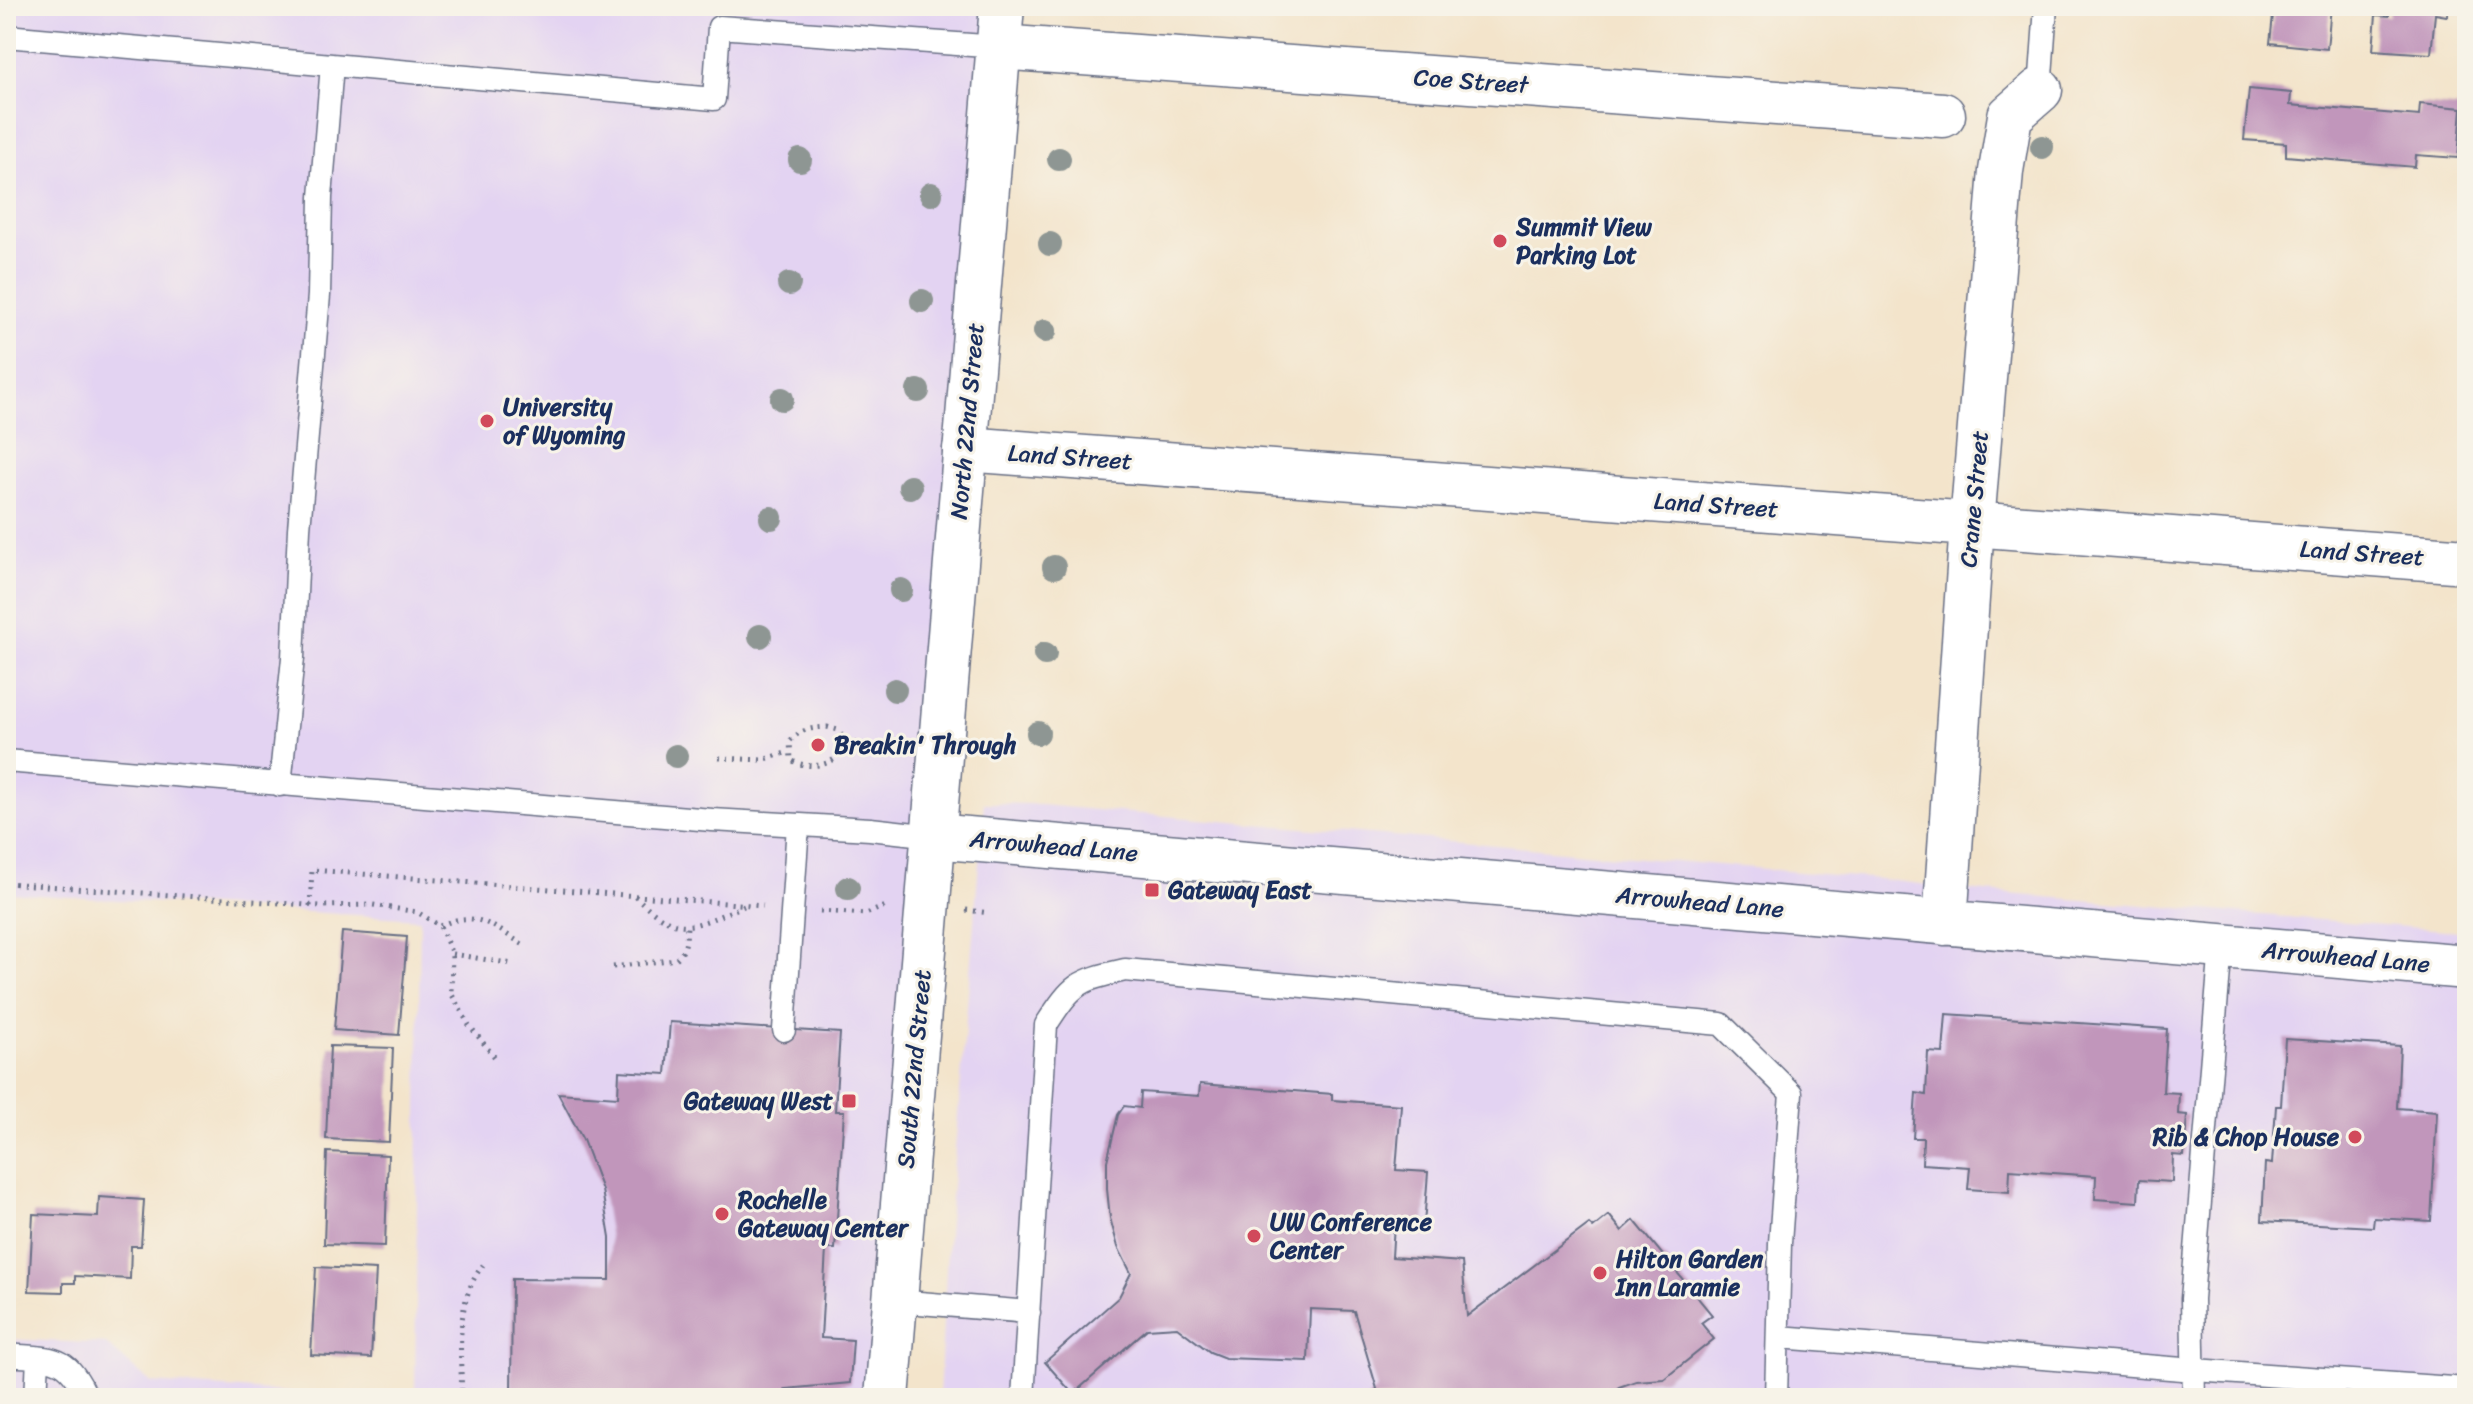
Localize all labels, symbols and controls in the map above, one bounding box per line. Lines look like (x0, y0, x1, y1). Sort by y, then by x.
street label: Coe Street (1412, 56, 1531, 106)
place label: Summit View Parking Lot (1515, 206, 1653, 276)
marker: Summit View Parking Lot (1491, 232, 1509, 250)
street label: North 22nd Street (937, 321, 997, 521)
place label: University of Wyoming (503, 386, 625, 456)
marker: University of Wyoming (478, 412, 496, 430)
street label: Crane Street (1947, 429, 2001, 569)
street label: Land Street (1006, 432, 1134, 482)
street label: Land Street (1652, 480, 1780, 530)
street label: Land Street (2298, 528, 2426, 578)
place label: Breakin' Through (834, 724, 1017, 766)
marker: Breakin' Through (809, 736, 827, 754)
street label: Arrowhead Lane (967, 818, 1140, 874)
place label: Gateway East (1168, 869, 1312, 911)
street label: Arrowhead Lane (1613, 874, 1786, 930)
marker: Gateway East (1143, 881, 1161, 899)
street label: Arrowhead Lane (2259, 929, 2432, 985)
street label: South 22nd Street (884, 968, 944, 1170)
place label: Gateway West (684, 1080, 834, 1122)
marker: Gateway West (840, 1092, 858, 1110)
place label: Rib & Chop House (2152, 1116, 2340, 1158)
marker: Rib & Chop House (2346, 1128, 2364, 1146)
place label: Rochelle Gateway Center (737, 1179, 910, 1249)
place label: UW Conference Center (1269, 1201, 1433, 1271)
marker: Rochelle Gateway Center (713, 1205, 731, 1223)
marker: UW Conference Center (1245, 1227, 1263, 1245)
place label: Hilton Garden Inn Laramie (1614, 1238, 1763, 1308)
marker: Hilton Garden Inn Laramie (1591, 1264, 1609, 1282)

